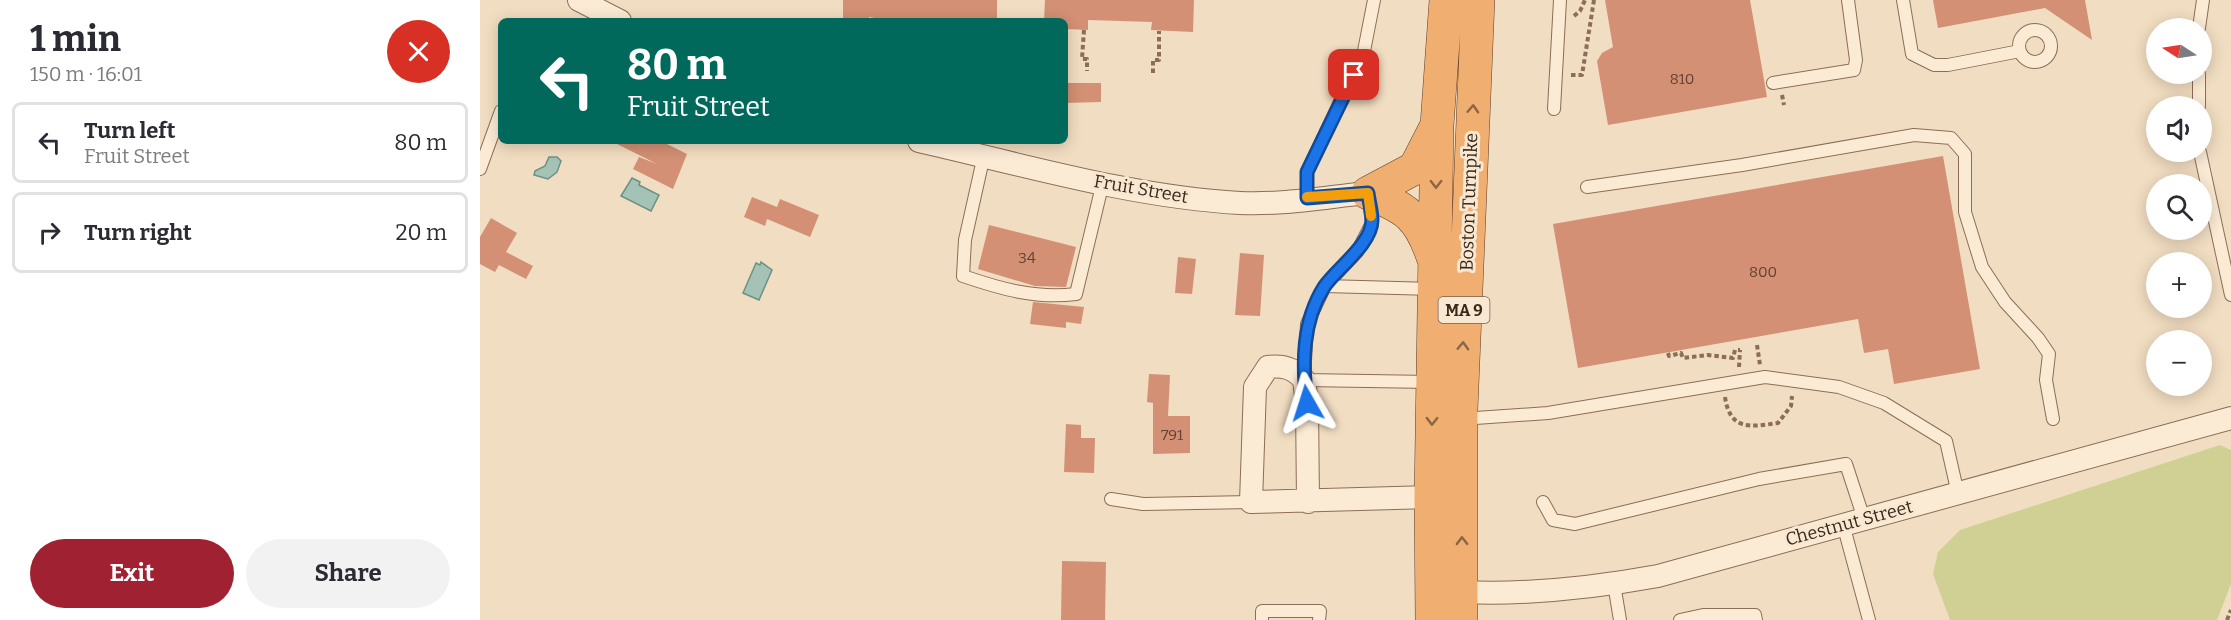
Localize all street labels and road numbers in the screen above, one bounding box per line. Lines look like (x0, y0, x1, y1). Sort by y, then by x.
street label: Boston Turnpike (1456, 133, 1482, 271)
street label: Fruit Street (1092, 170, 1190, 208)
road number: MA 9 (1438, 297, 1490, 323)
street label: Chestnut Street (1783, 495, 1915, 551)

